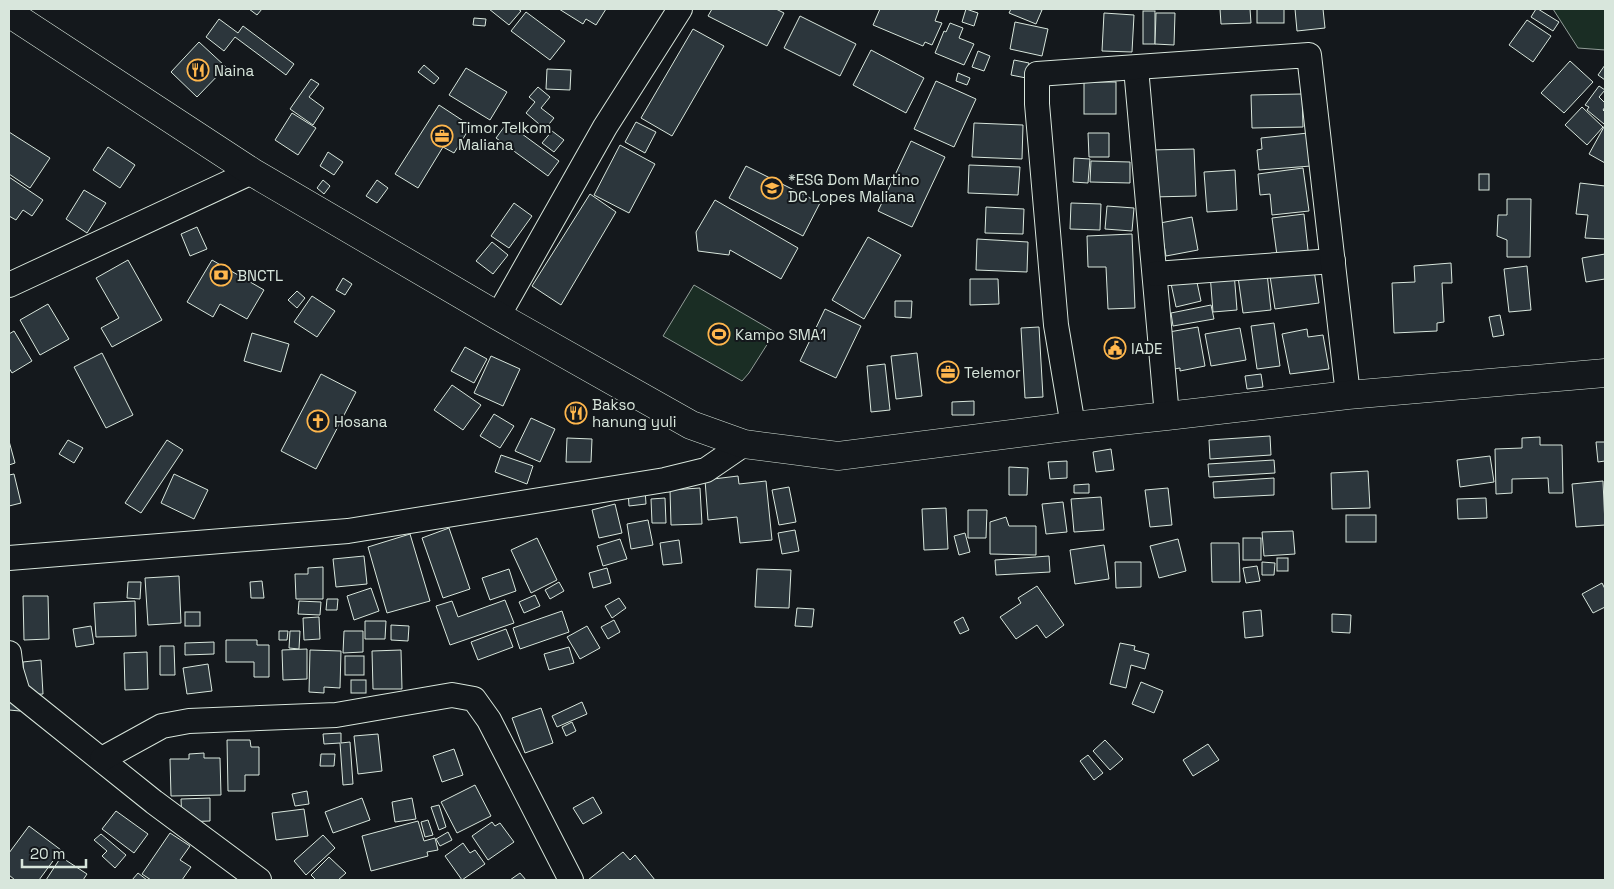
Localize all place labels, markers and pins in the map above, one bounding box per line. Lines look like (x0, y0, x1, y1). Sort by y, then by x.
restaurant icon: Naina (186, 58, 210, 82)
place label: Naina (214, 61, 254, 80)
place label: Timor Telkom Maliana (458, 118, 551, 154)
office icon: Timor Telkom Maliana (430, 124, 454, 148)
place label: *ESG Dom Martino DC Lopes Maliana (788, 170, 919, 206)
school or university icon: *ESG Dom Martino DC Lopes Maliana (760, 176, 784, 200)
bank icon: BNCTL (209, 263, 233, 287)
place label: BNCTL (237, 266, 283, 285)
sports icon: Kampo SMA1 (707, 322, 731, 346)
place label: Kampo SMA1 (735, 325, 826, 344)
public building icon: IADE (1103, 336, 1127, 360)
place label: IADE (1131, 339, 1163, 358)
office icon: Telemor (936, 360, 960, 384)
place label: Telemor (964, 363, 1021, 382)
place label: Bakso hanung yuli (592, 395, 676, 431)
restaurant icon: Bakso hanung yuli (564, 401, 588, 425)
church icon: Hosana (306, 409, 330, 433)
place label: Hosana (334, 412, 388, 431)

